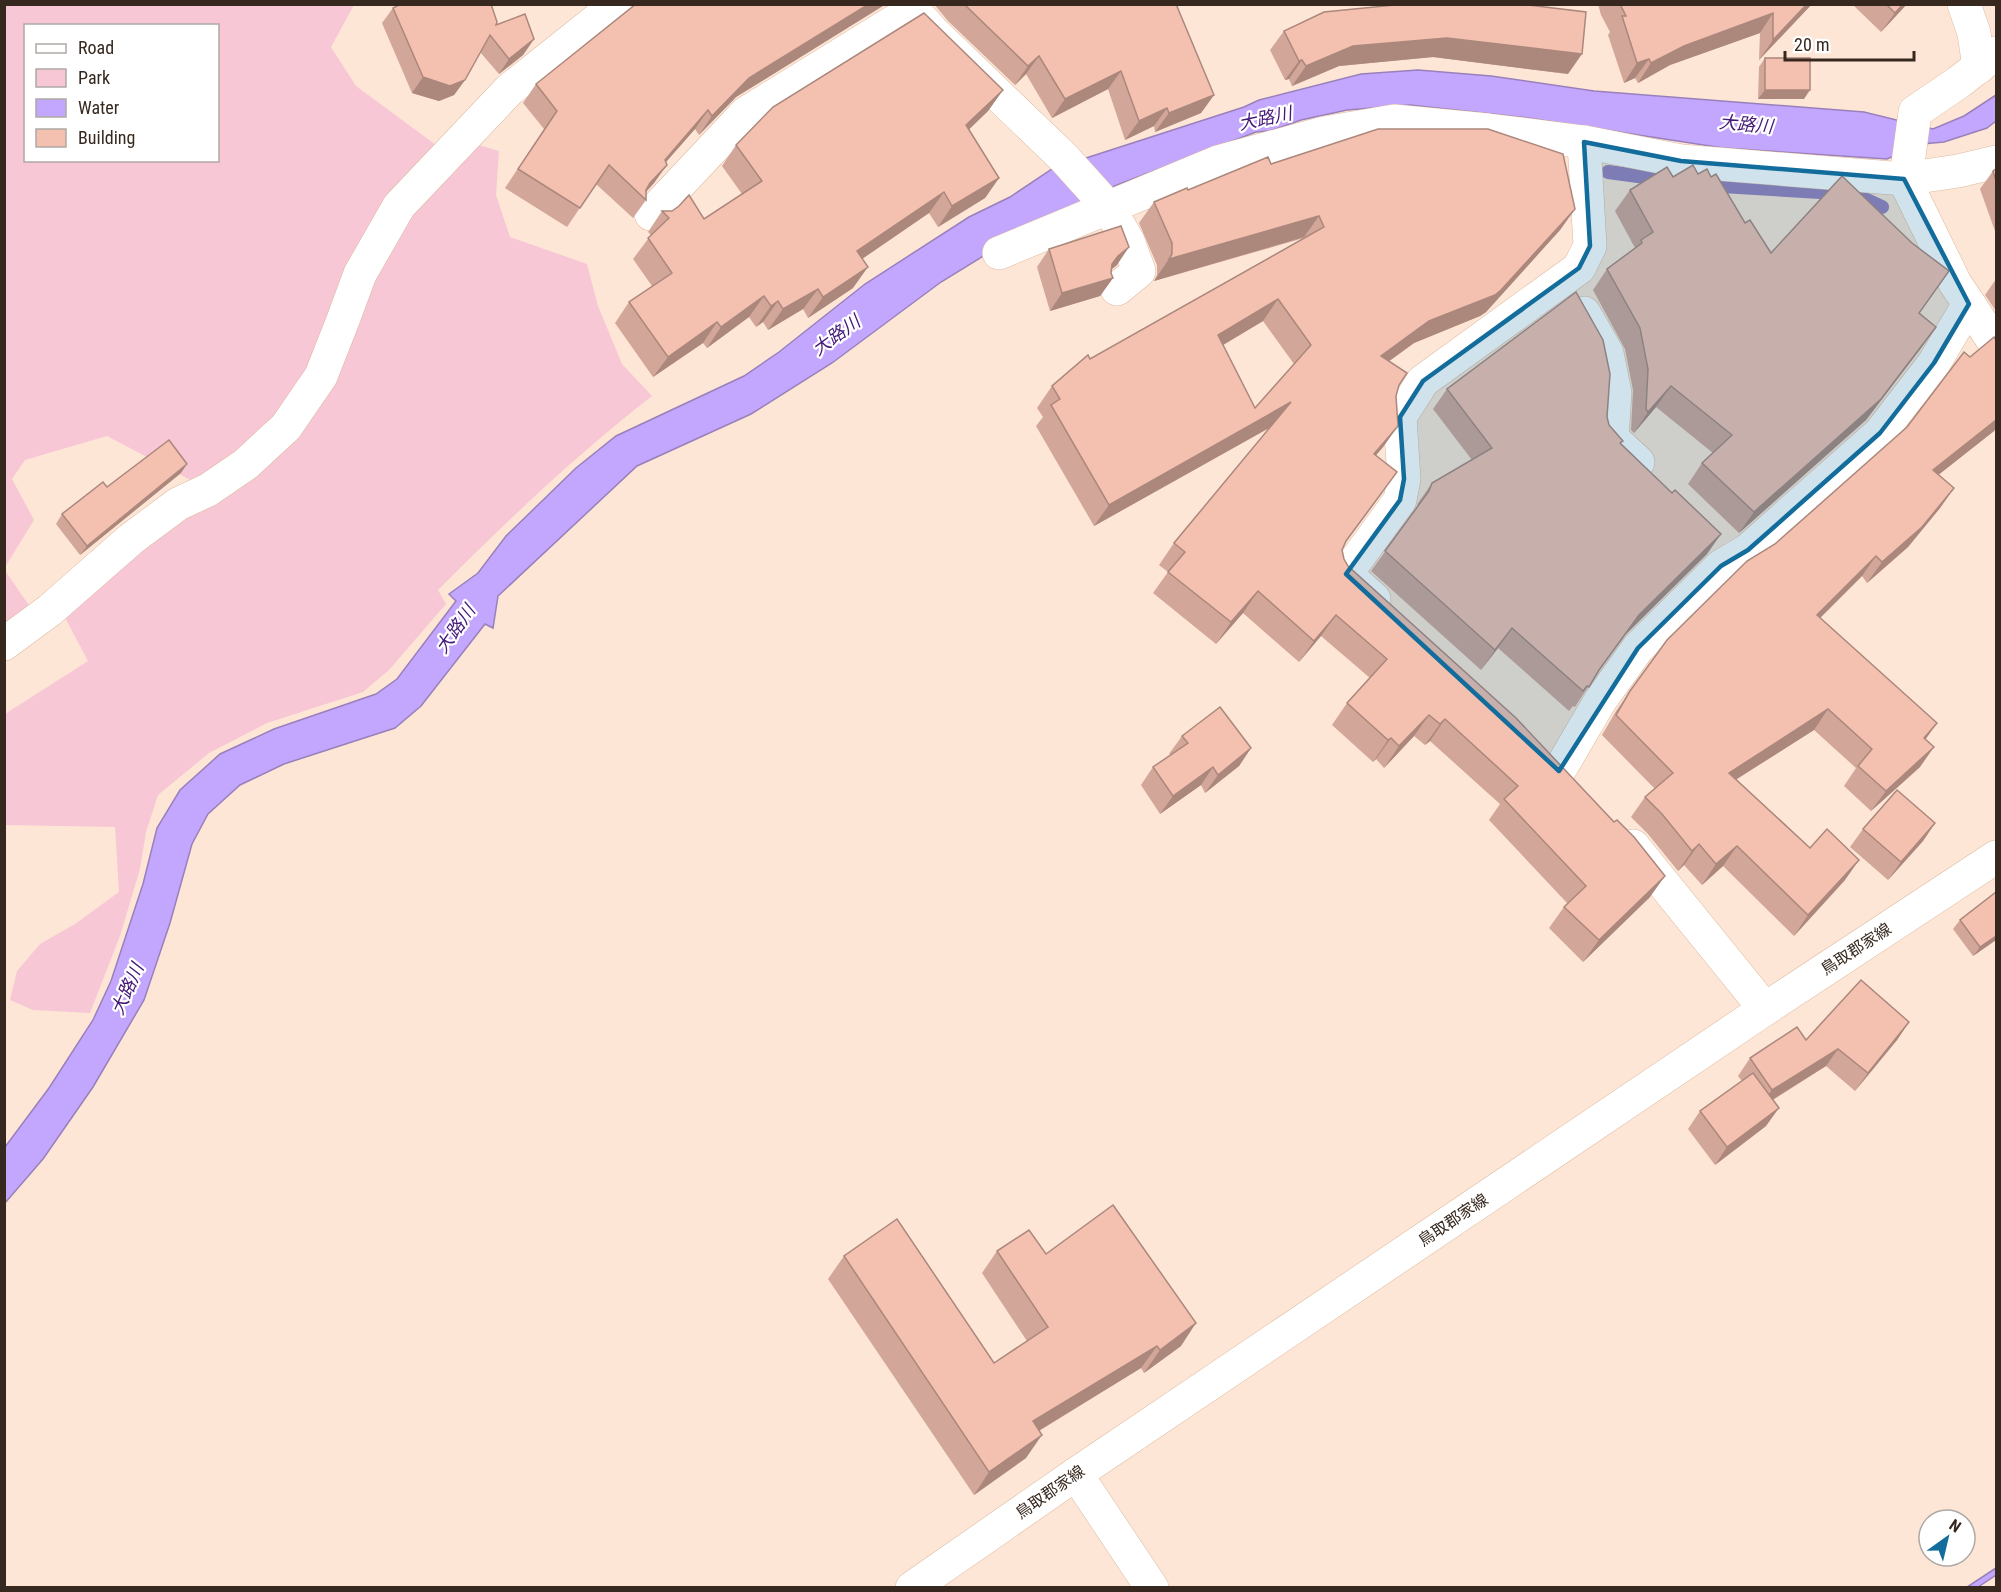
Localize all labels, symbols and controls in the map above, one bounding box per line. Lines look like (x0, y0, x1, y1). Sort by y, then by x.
legend (24, 24, 219, 162)
scale bar (1785, 24, 1914, 62)
text: 20 m (1794, 34, 1829, 55)
text: Road (78, 37, 114, 58)
text: Park (78, 67, 110, 88)
text: Water (78, 97, 120, 118)
water label: 大路川 (1236, 102, 1296, 134)
water label: 大路川 (1718, 111, 1776, 137)
text: Building (78, 127, 135, 148)
water label: 大路川 (808, 309, 866, 359)
water label: 大路川 (431, 599, 480, 657)
street label: 鳥取郡家線 (1817, 919, 1895, 979)
water label: 大路川 (106, 958, 148, 1018)
street label: 鳥取郡家線 (1415, 1190, 1491, 1250)
street label: 鳥取郡家線 (1012, 1461, 1088, 1523)
north arrow (1917, 1508, 1977, 1568)
text: N (1946, 1515, 1964, 1537)

